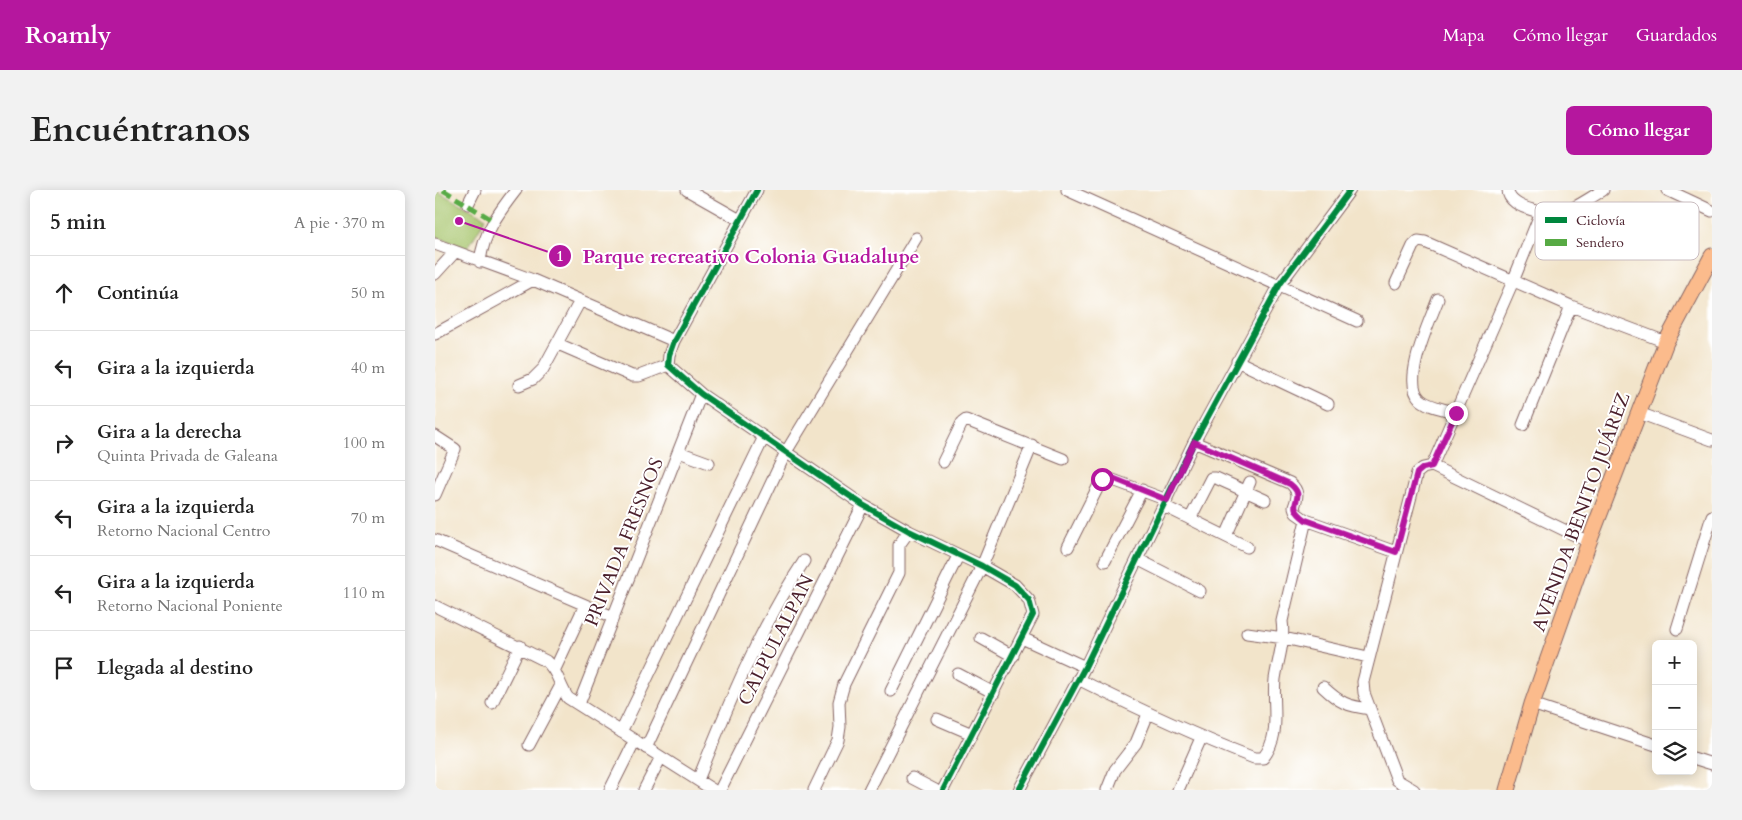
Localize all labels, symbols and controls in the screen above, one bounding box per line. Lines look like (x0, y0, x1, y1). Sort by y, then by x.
text: Roamly (25, 19, 111, 52)
text: Mapa (1443, 23, 1485, 48)
text: Cómo llegar (1513, 23, 1608, 48)
text: Guardados (1636, 23, 1717, 48)
text: Encuéntranos (30, 106, 251, 154)
button: Cómo llegar (1566, 106, 1712, 155)
legend (1535, 202, 1699, 260)
text: 5 min (50, 208, 106, 237)
text: Ciclovía (1576, 211, 1625, 230)
text: A pie · 370 m (294, 212, 385, 234)
text: Sendero (1576, 233, 1624, 252)
callout: Parque recreativo Colonia Guadalupe (548, 238, 929, 273)
text: Parque recreativo Colonia Guadalupe (583, 243, 919, 270)
text: 1 (556, 246, 564, 266)
icon: ahead (50, 279, 78, 307)
text: Continúa (97, 280, 179, 306)
text: 50 m (351, 282, 385, 304)
icon: left (50, 354, 78, 382)
text: Gira a la izquierda (97, 355, 255, 381)
text: 40 m (351, 357, 385, 379)
street label: AVENIDA BENITO JUÁREZ (1526, 389, 1636, 635)
route end (1445, 402, 1468, 425)
text: Gira a la derecha (97, 419, 242, 445)
icon: right (50, 429, 78, 457)
text: 100 m (343, 432, 385, 454)
text: Quinta Privada de Galeana (97, 445, 278, 467)
street label: PRIVADA FRESNOS (578, 454, 670, 630)
route start (1091, 468, 1114, 491)
text: Gira a la izquierda (97, 494, 255, 520)
icon: left (50, 504, 78, 532)
text: 70 m (351, 507, 385, 529)
text: Retorno Nacional Centro (97, 520, 270, 542)
text: Gira a la izquierda (97, 569, 255, 595)
street label: CALPULALPAN (732, 570, 820, 710)
icon: left (50, 579, 78, 607)
text: 110 m (343, 582, 385, 604)
text: Retorno Nacional Poniente (97, 595, 283, 617)
map controls (1652, 640, 1697, 775)
button: + (1652, 640, 1697, 685)
icon: arrive (50, 654, 78, 682)
text: Llegada al destino (97, 655, 253, 681)
button: − (1652, 685, 1697, 730)
button: layers (1652, 730, 1697, 775)

